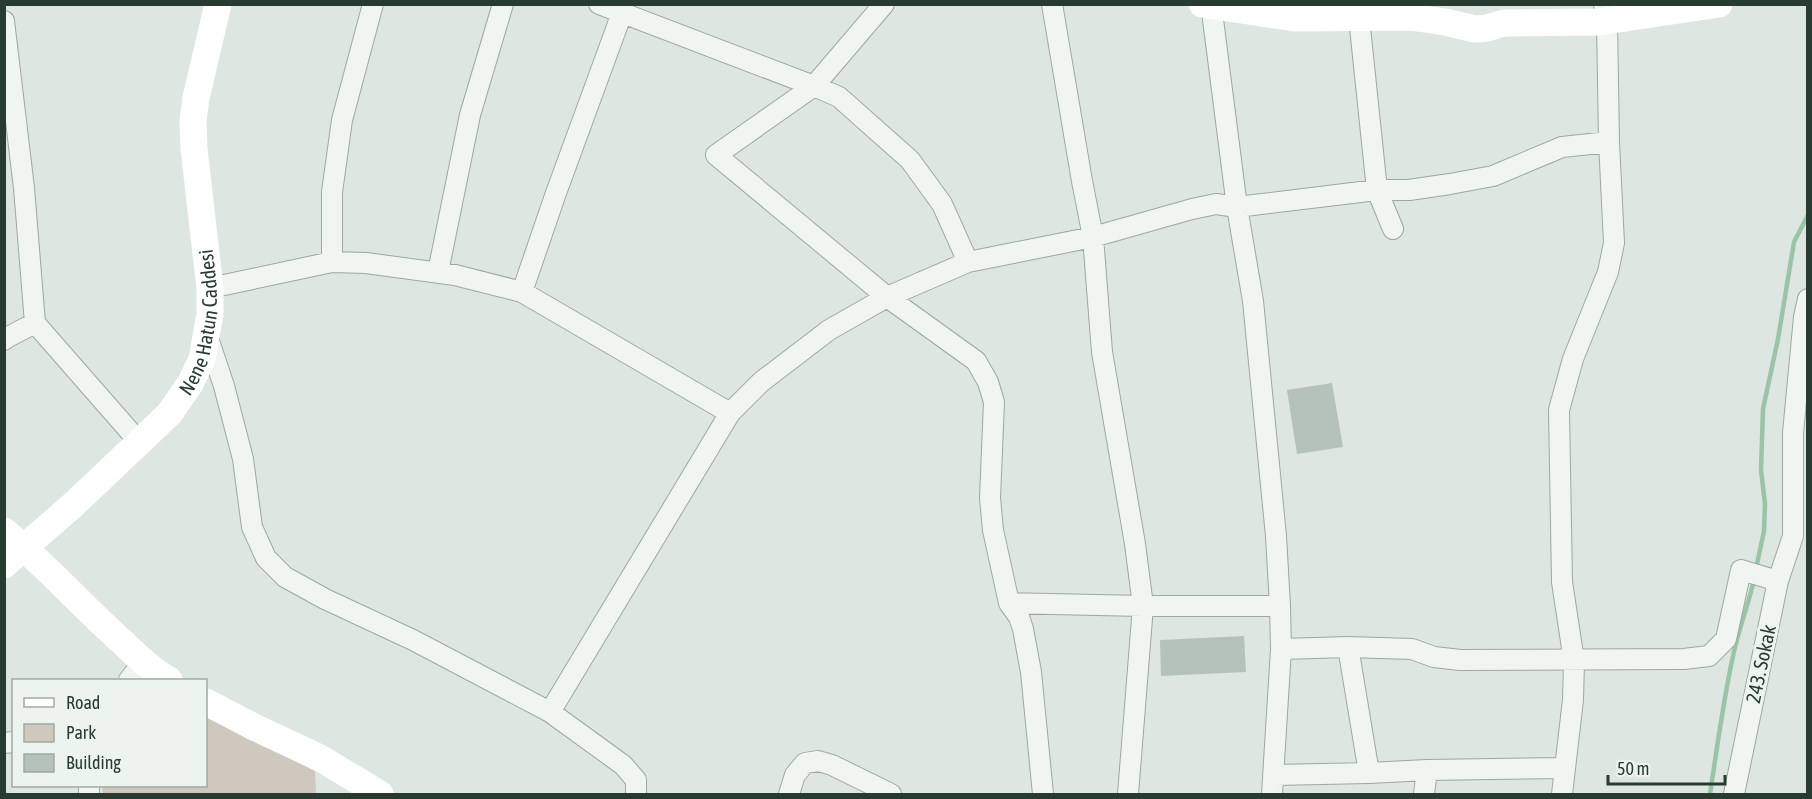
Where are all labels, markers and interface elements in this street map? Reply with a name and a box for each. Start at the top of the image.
street label: Nene Hatun Caddesi [174,248,222,399]
street label: 243. Sokak [1741,623,1780,705]
legend [12,679,207,787]
text: Road [66,692,100,713]
text: Park [66,722,96,743]
scale bar [1608,748,1725,786]
text: Building [66,752,121,773]
text: 50 m [1617,758,1649,779]

